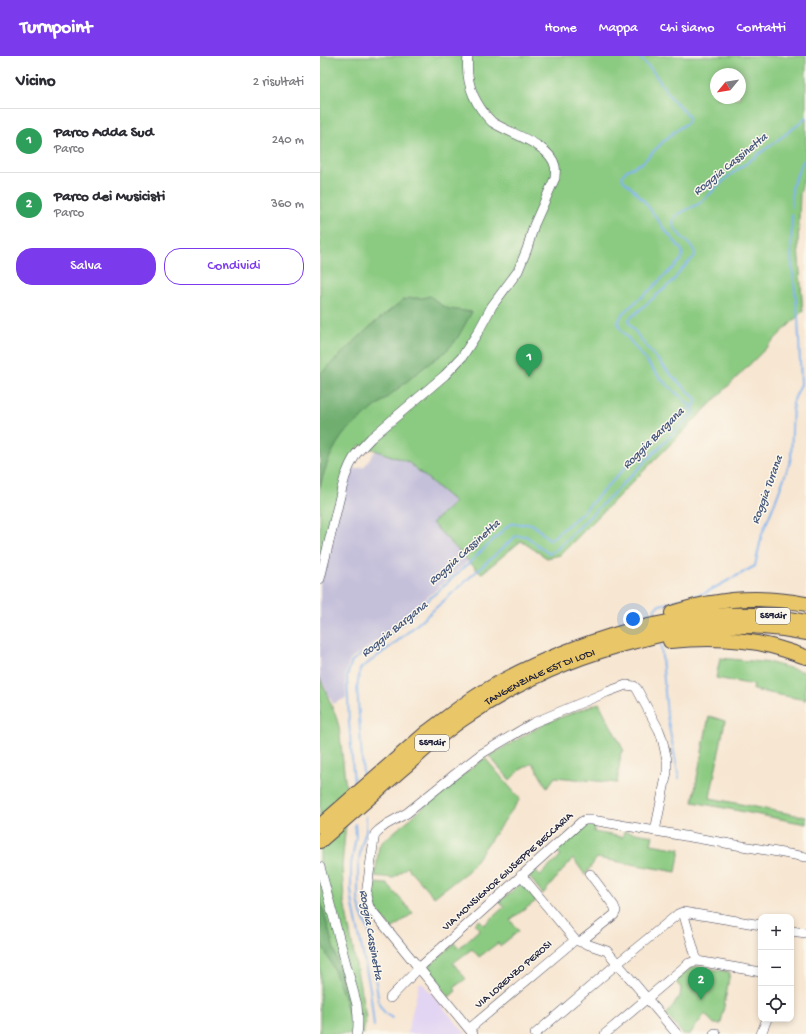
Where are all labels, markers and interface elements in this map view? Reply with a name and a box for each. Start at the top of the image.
text: Turnpoint [20,17,92,40]
text: Home [544,20,577,37]
text: Mappa [599,20,638,37]
text: Chi siamo [660,20,715,37]
text: Contatti [737,20,786,37]
north arrow [710,68,746,104]
text: Vicino [16,72,56,92]
text: 2 risultati [253,75,304,90]
text: Parco Adda Sud [54,124,153,142]
water label: Roggia Cassinetta [691,130,772,199]
text: 1 [26,133,32,148]
text: 240 m [272,133,304,148]
text: Parco [54,142,84,157]
text: Parco dei Musicisti [54,188,165,206]
text: 2 [26,197,32,212]
text: 360 m [271,197,304,212]
text: Parco [54,206,84,221]
button: Salva [16,248,156,285]
button: Condividi [164,248,304,285]
pin: 1 [516,344,542,377]
water label: Roggia Bargana [620,404,689,473]
water label: Roggia Turana [749,453,787,526]
water label: Roggia Cassinetta [426,516,505,589]
water label: Roggia Bargana [359,598,432,661]
road number: SS9dir [756,608,790,624]
your location [623,609,643,629]
street label: TANGENZIALE EST DI LODI [482,647,597,709]
road number: SS9dir [415,735,449,751]
street label: VIA MONSIGNOR GIUSEPPE BECCARIA [440,810,576,934]
water label: Roggia Cassinetta [355,889,385,982]
map controls [758,914,794,1022]
button: + [758,914,794,950]
street label: VIA LORENZO PEROSI [472,938,555,1012]
button: − [758,950,794,986]
pin: 2 [688,967,714,1000]
button: locate [758,986,794,1022]

